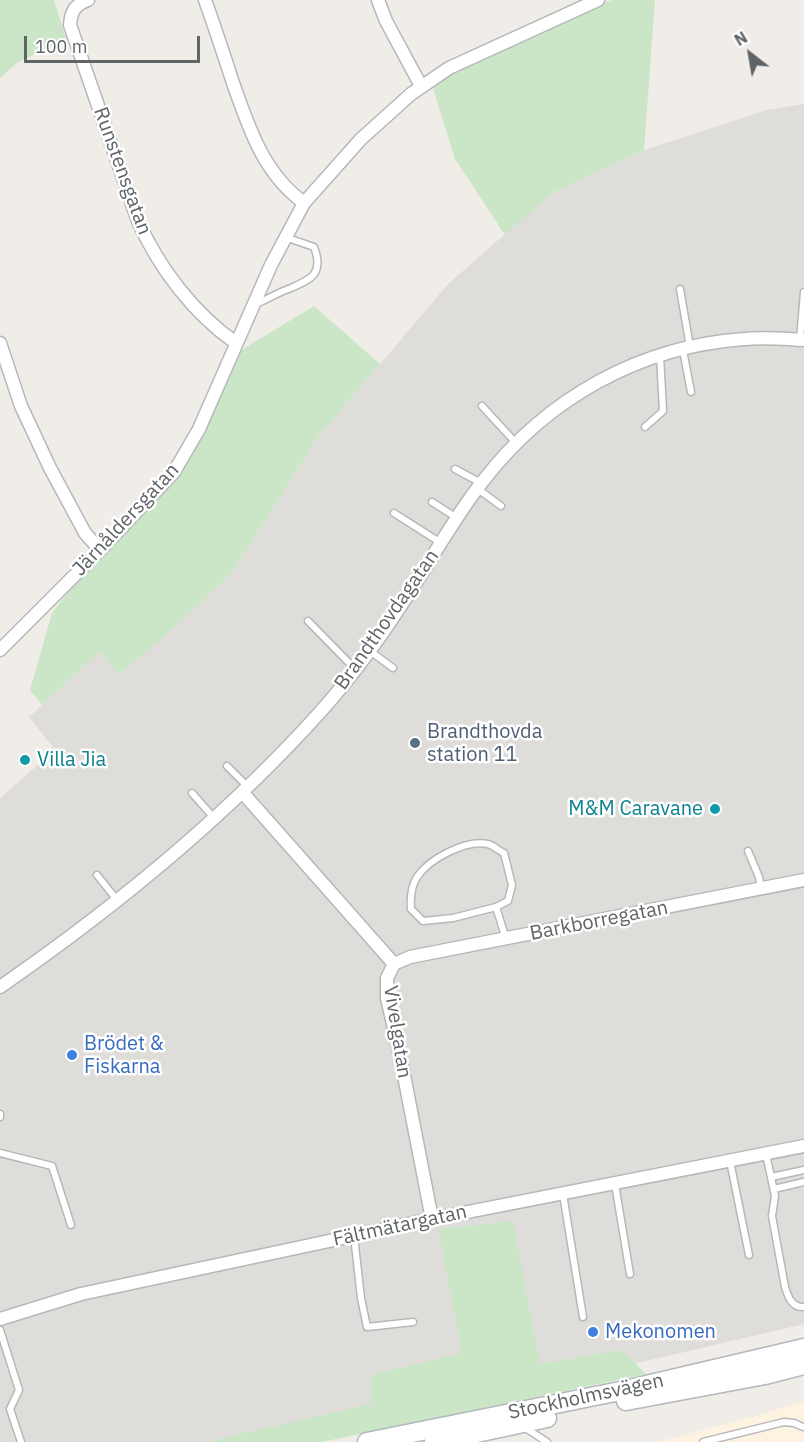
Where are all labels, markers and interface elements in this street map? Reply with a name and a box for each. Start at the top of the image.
scale bar [27,24,202,62]
north arrow [720,24,780,84]
text: N [731,27,751,50]
text: 100 m [35,35,87,58]
street label: Runstensgatan [88,104,156,238]
street label: Järnåldersgatan [68,459,184,581]
street label: Brandthovdagatan [330,545,444,695]
place label: Brandthovda station 11 [427,720,542,767]
marker: Brandthovda station 11 [408,736,422,750]
place label: Villa Jia [37,748,106,772]
marker: Villa Jia [18,753,32,767]
place label: M&M Caravane [568,797,703,821]
marker: M&M Caravane [708,802,722,816]
street label: Barkborregatan [528,896,670,946]
street label: Vivelgatan [378,984,416,1080]
place label: Brödet & Fiskarna [84,1032,164,1079]
marker: Brödet & Fiskarna [65,1048,79,1062]
street label: Fältmätargatan [331,1200,469,1252]
place label: Mekonomen [605,1320,716,1344]
marker: Mekonomen [586,1325,600,1339]
street label: Stockholmsvägen [506,1369,666,1425]

